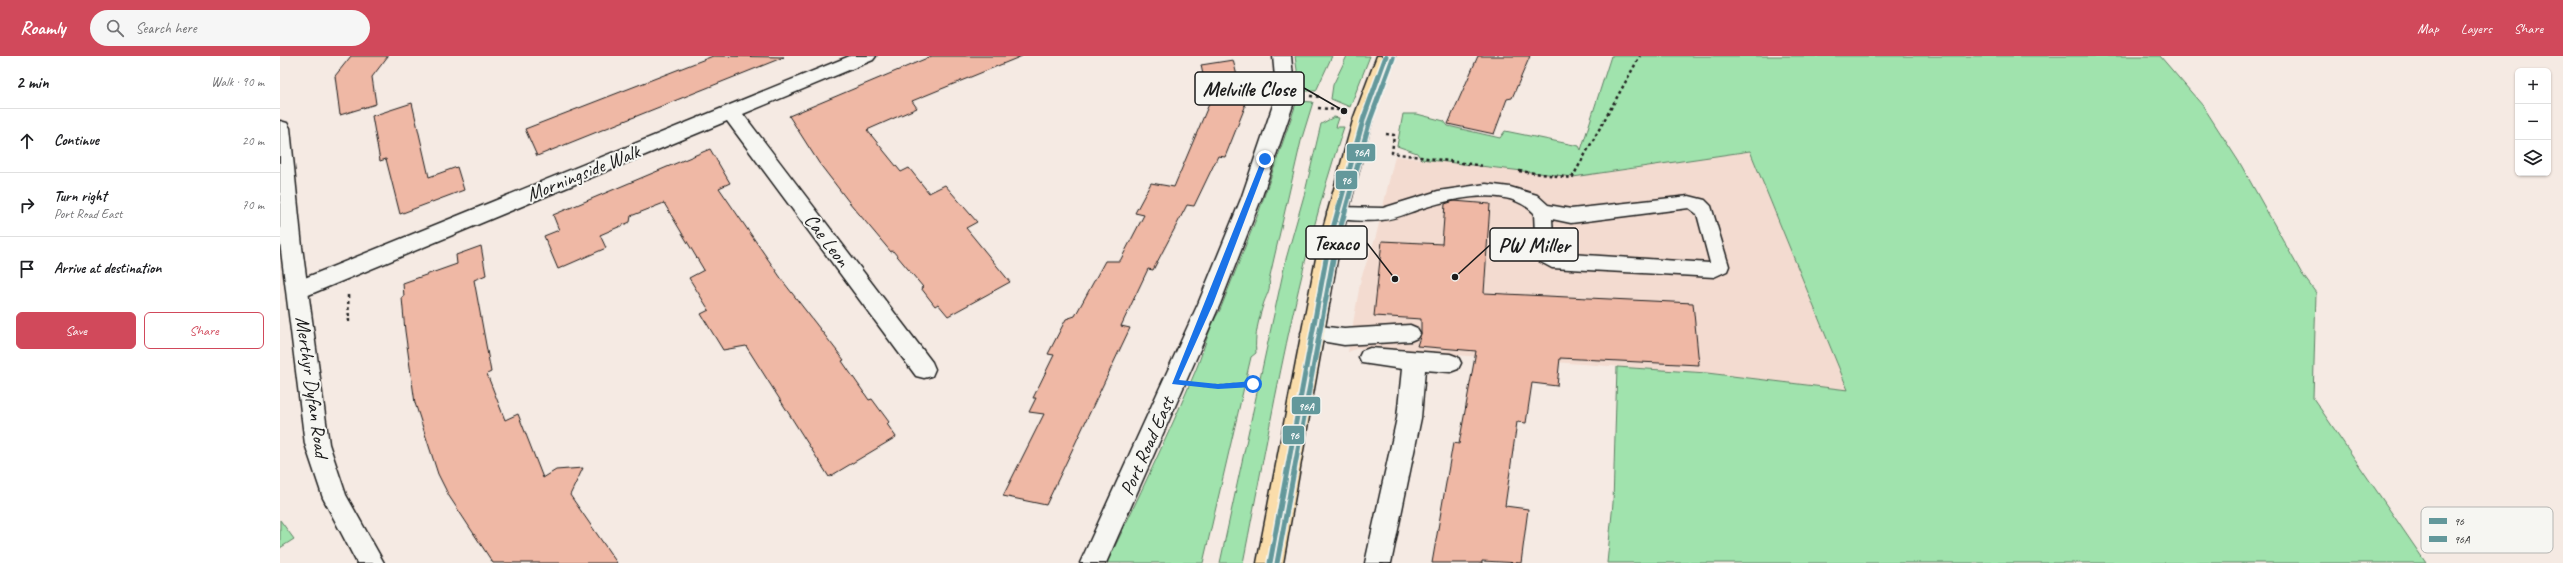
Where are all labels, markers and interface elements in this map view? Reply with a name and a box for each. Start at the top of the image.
search box [90,10,370,46]
text: Roamly [20,16,66,40]
icon: search [104,17,126,39]
text: Search here [136,19,197,38]
text: Map [2417,20,2439,37]
text: Layers [2461,20,2492,37]
text: Share [2514,20,2543,37]
map controls [2515,68,2551,176]
button: + [2515,68,2551,104]
text: 2 min [16,72,49,93]
callout: Melville Close [1195,72,1304,105]
text: Walk · 90 m [211,74,264,90]
text: Melville Close [1203,76,1297,102]
button: − [2515,104,2551,140]
icon: ahead [16,130,38,152]
text: Continue [54,131,99,150]
text: 20 m [242,133,264,149]
street label: Morningside Walk [523,138,645,207]
button: layers [2515,140,2551,176]
line badge: 96A [1346,143,1376,162]
text: 96A [1353,145,1370,159]
route end [1256,150,1274,168]
line badge: 96 [1335,170,1358,190]
text: 96 [1341,173,1352,187]
text: Turn right [54,187,107,206]
icon: right [16,194,38,216]
text: 70 m [242,197,264,213]
text: Port Road East [54,206,122,222]
street label: Cae Leon [799,208,856,273]
callout: Texaco [1306,226,1367,259]
callout: PW Miller [1490,228,1578,261]
text: Texaco [1313,230,1360,256]
text: PW Miller [1498,232,1572,258]
icon: arrive [16,258,38,280]
text: Arrive at destination [54,259,161,278]
button: Save [16,312,136,349]
button: Share [144,312,264,349]
street label: Merthyr Dyfan Road [290,315,335,462]
route start [1244,375,1262,393]
street label: Port Road East [1114,391,1181,499]
line badge: 96A [1291,396,1321,415]
text: 96A [1298,399,1315,413]
line badge: 96 [1282,425,1305,445]
text: 96 [1289,428,1300,442]
legend [2421,507,2553,553]
text: 96 [2454,514,2465,528]
text: 96A [2454,532,2470,546]

